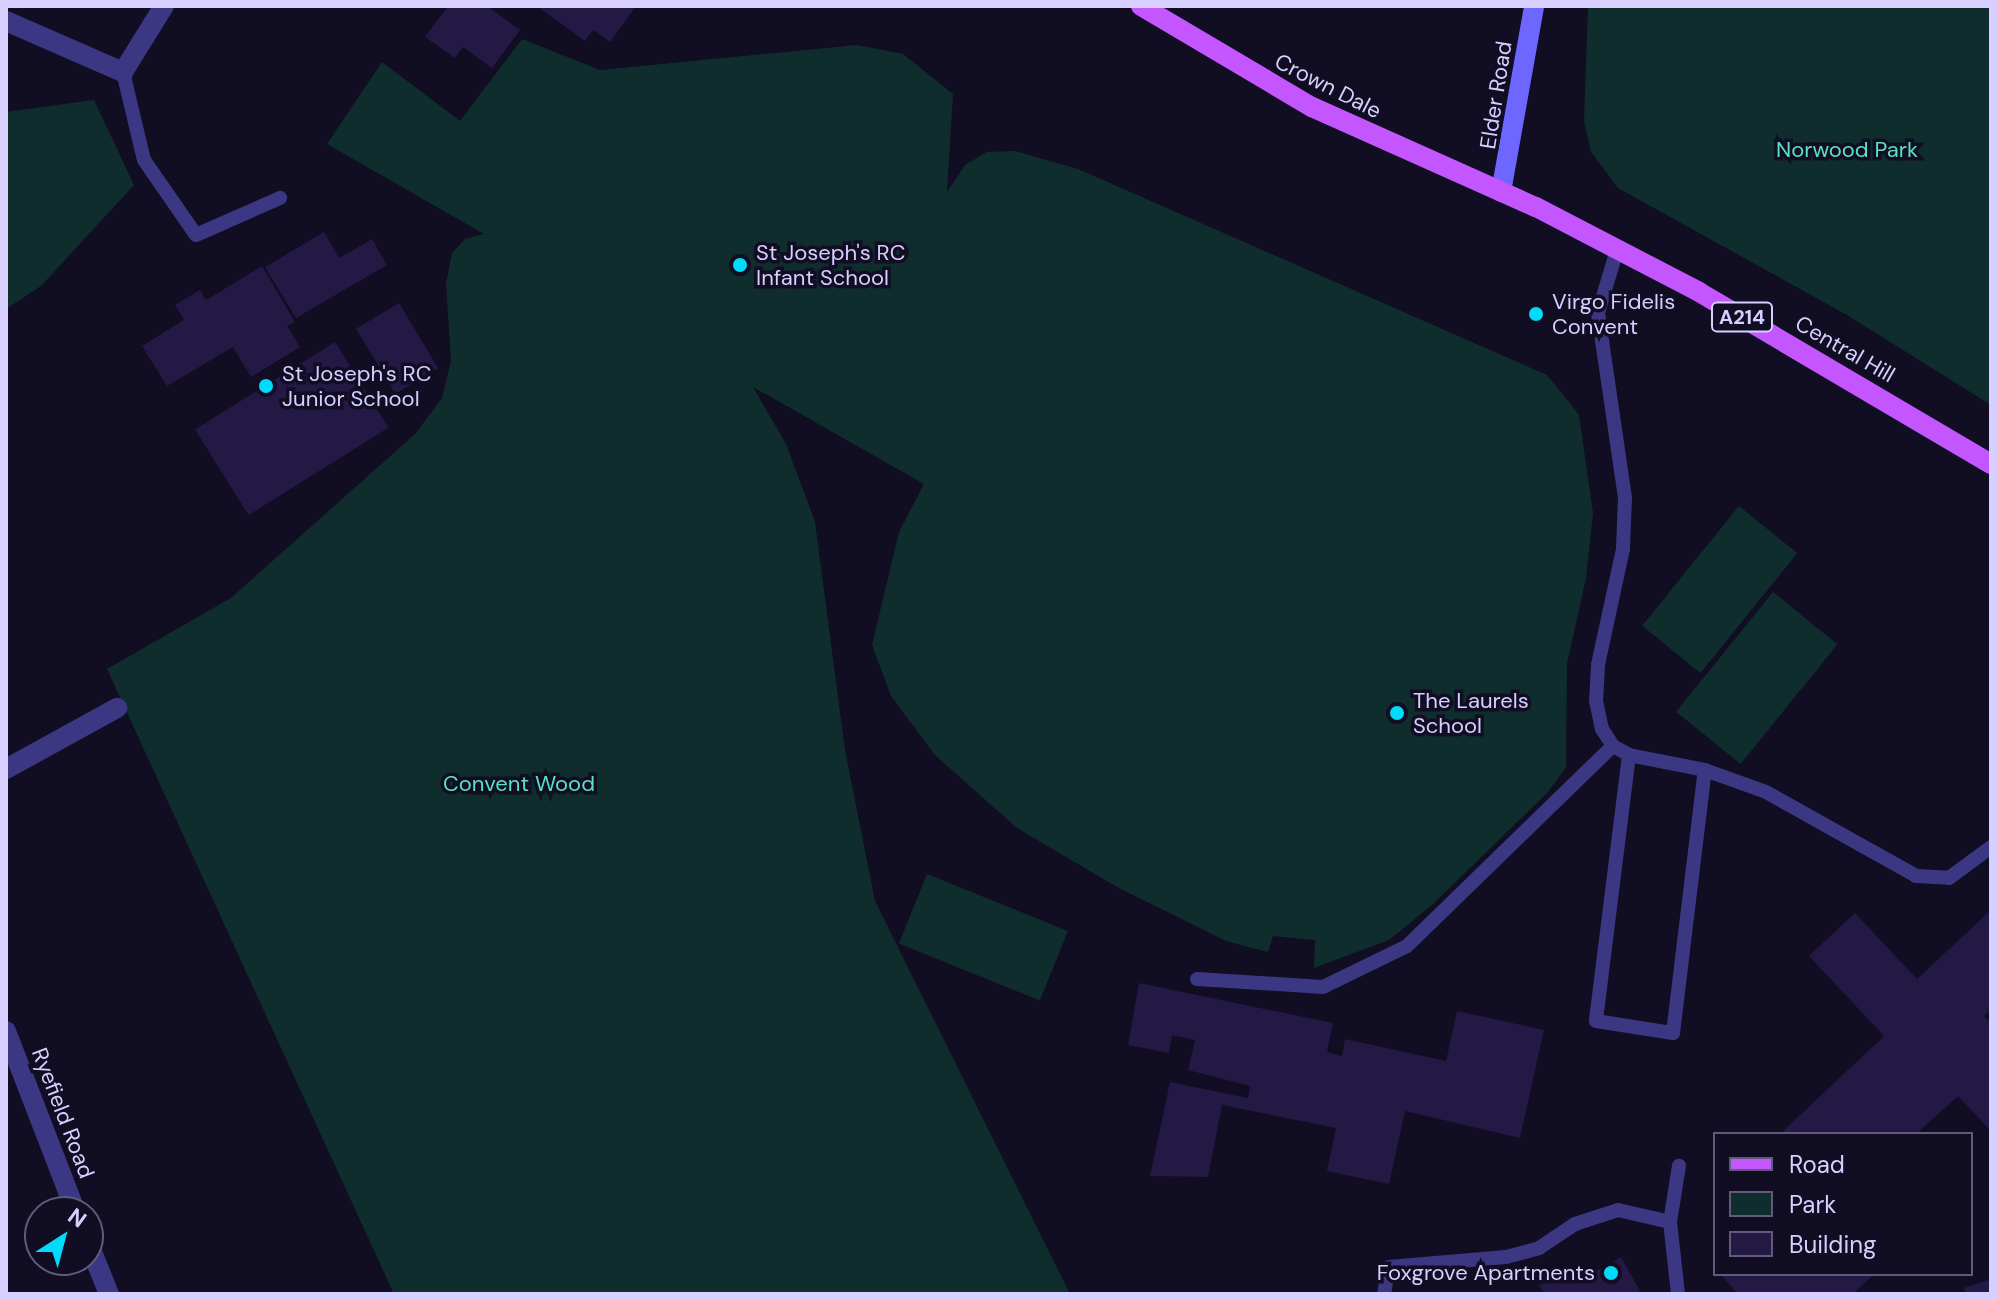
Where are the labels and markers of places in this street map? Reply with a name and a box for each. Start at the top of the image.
place label: St Joseph's RC Infant School [756,239,905,290]
marker: St Joseph's RC Infant School [731,256,749,274]
place label: Virgo Fidelis Convent [1552,288,1675,340]
marker: Virgo Fidelis Convent [1527,305,1545,323]
place label: St Joseph's RC Junior School [282,360,431,412]
marker: St Joseph's RC Junior School [257,377,275,395]
place label: The Laurels School [1413,687,1529,738]
marker: The Laurels School [1388,704,1406,722]
place label: Foxgrove Apartments [1377,1260,1595,1286]
marker: Foxgrove Apartments [1602,1264,1620,1282]

